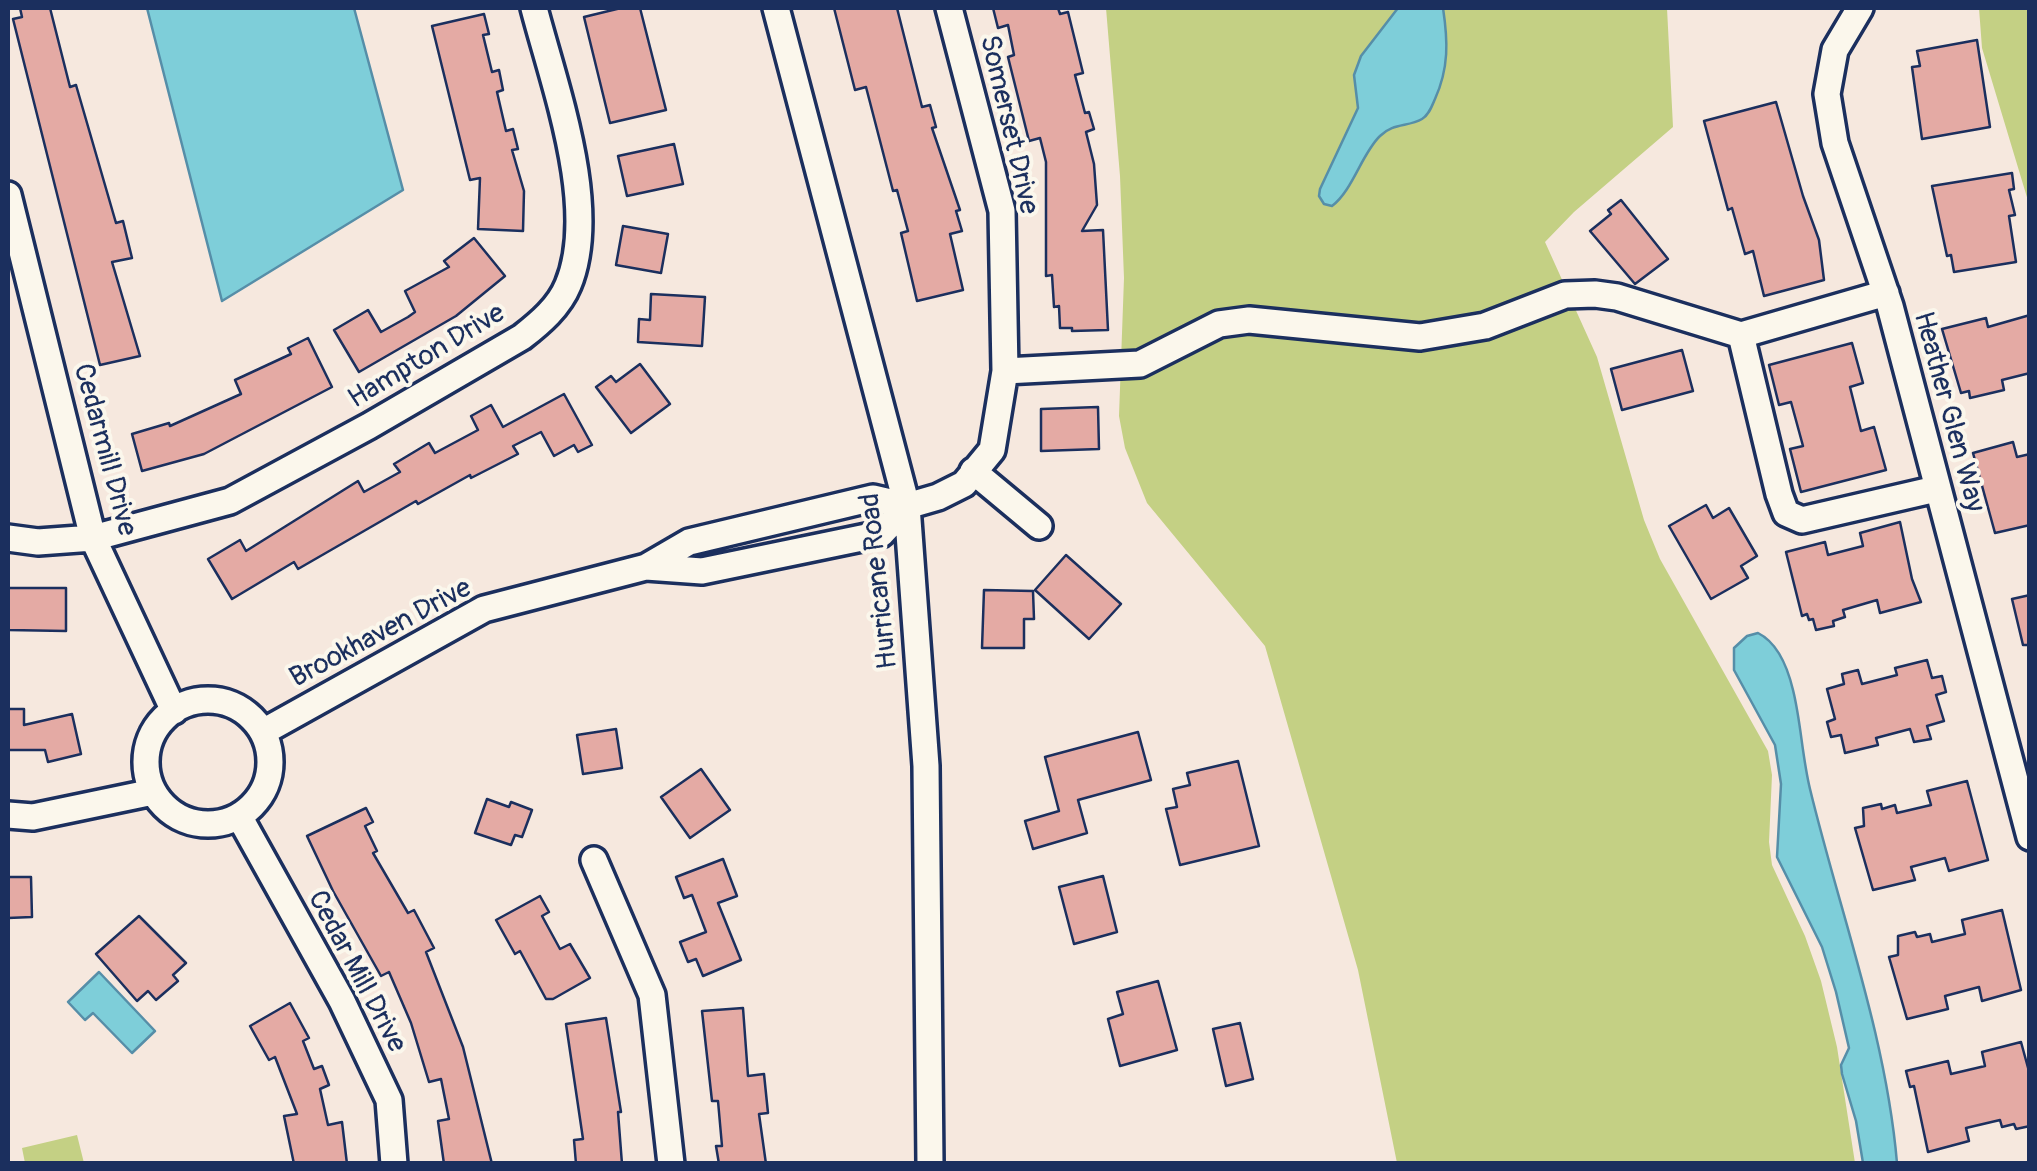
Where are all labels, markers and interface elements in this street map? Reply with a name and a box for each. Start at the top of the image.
street label: Somerset Drive [971,32,1045,218]
street label: Hampton Drive [343,297,511,417]
street label: Heather Glen Way [1905,308,1991,516]
street label: Cedarmill Drive [65,360,143,540]
street label: Hurricane Road [854,491,906,671]
street label: Brookhaven Drive [284,572,478,696]
street label: Cedar Mill Drive [299,885,413,1059]

